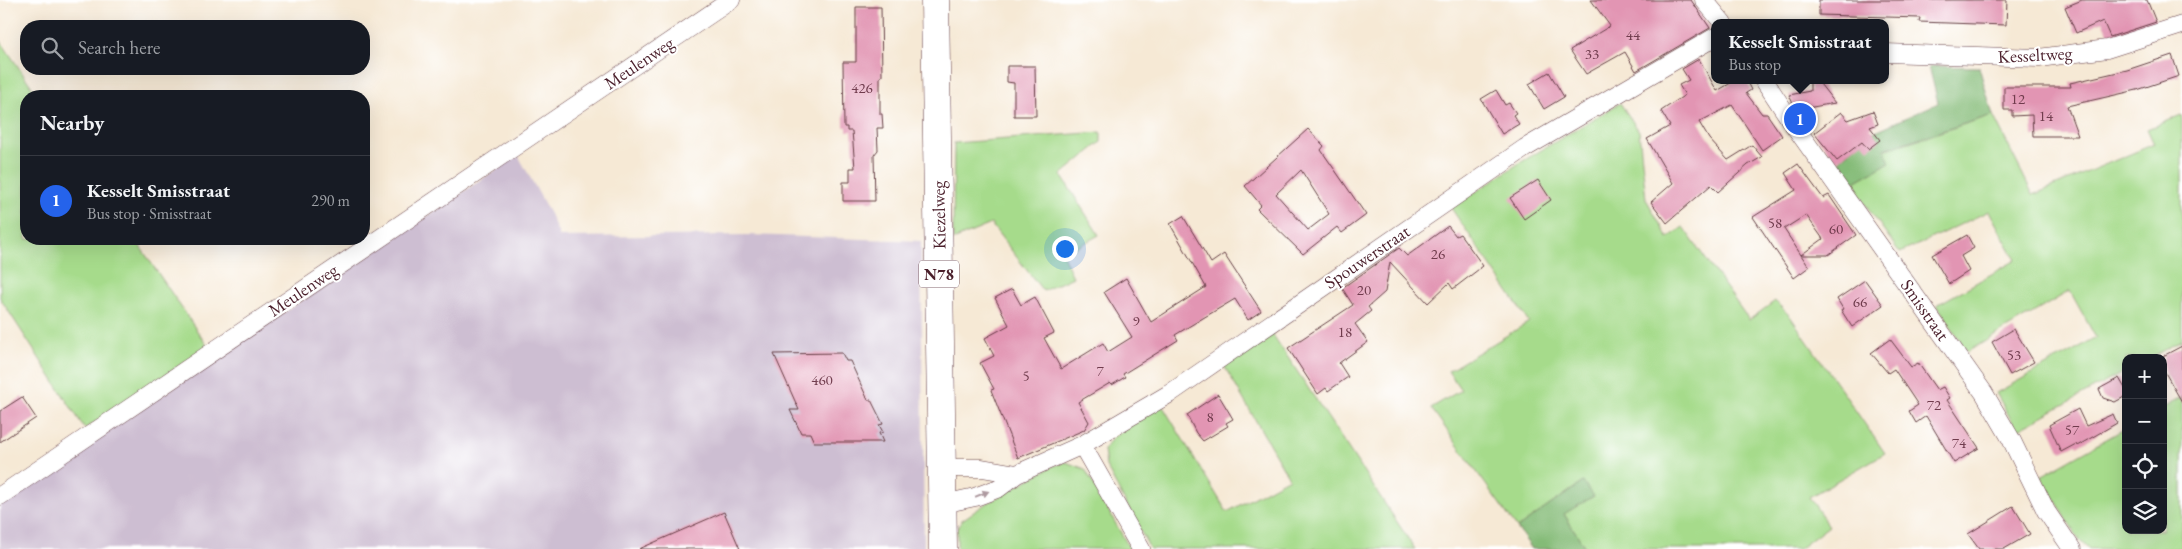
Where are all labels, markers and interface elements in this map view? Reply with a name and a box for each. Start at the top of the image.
popup [1711,19,1889,84]
search box [20,20,370,75]
house number: 44 [1626,25,1641,44]
text: Kesselt Smisstraat [1728,29,1872,54]
street label: Meulenweg [599,31,678,94]
icon: search [38,34,66,62]
text: Search here [78,35,160,60]
street label: Kesseltweg [1997,41,2073,68]
house number: 33 [1585,44,1599,63]
text: Bus stop [1728,54,1781,75]
house number: 426 [851,78,873,97]
house number: 12 [2011,89,2026,108]
pin: 1 [1784,100,1816,138]
house number: 14 [2039,106,2054,125]
text: Nearby [40,109,104,136]
text: Kesselt Smisstraat [87,178,230,203]
street label: Kiezelweg [926,180,951,249]
text: 1 [52,190,60,211]
text: 290 m [311,190,350,211]
text: Bus stop · Smisstraat [87,203,212,224]
house number: 58 [1768,213,1782,232]
street label: Spouwerstraat [1319,219,1414,294]
house number: 60 [1829,219,1843,238]
your location [1052,236,1078,262]
house number: 26 [1431,244,1445,263]
street label: Meulenweg [263,258,342,321]
road number: N78 [919,260,959,288]
street label: Smisstraat [1896,274,1955,345]
house number: 20 [1357,280,1371,299]
house number: 66 [1853,292,1867,311]
house number: 9 [1132,311,1140,330]
house number: 18 [1338,322,1352,341]
house number: 53 [2007,345,2021,364]
map controls [2122,354,2167,534]
button: + [2122,354,2167,399]
house number: 7 [1096,361,1104,380]
house number: 5 [1022,366,1030,385]
house number: 460 [811,370,833,389]
house number: 72 [1927,395,1942,414]
button: − [2122,399,2167,444]
house number: 8 [1206,407,1214,426]
house number: 57 [2065,420,2080,439]
house number: 74 [1952,433,1967,452]
button: locate [2122,444,2167,489]
button: layers [2122,489,2167,534]
one-way arrow [975,490,990,497]

